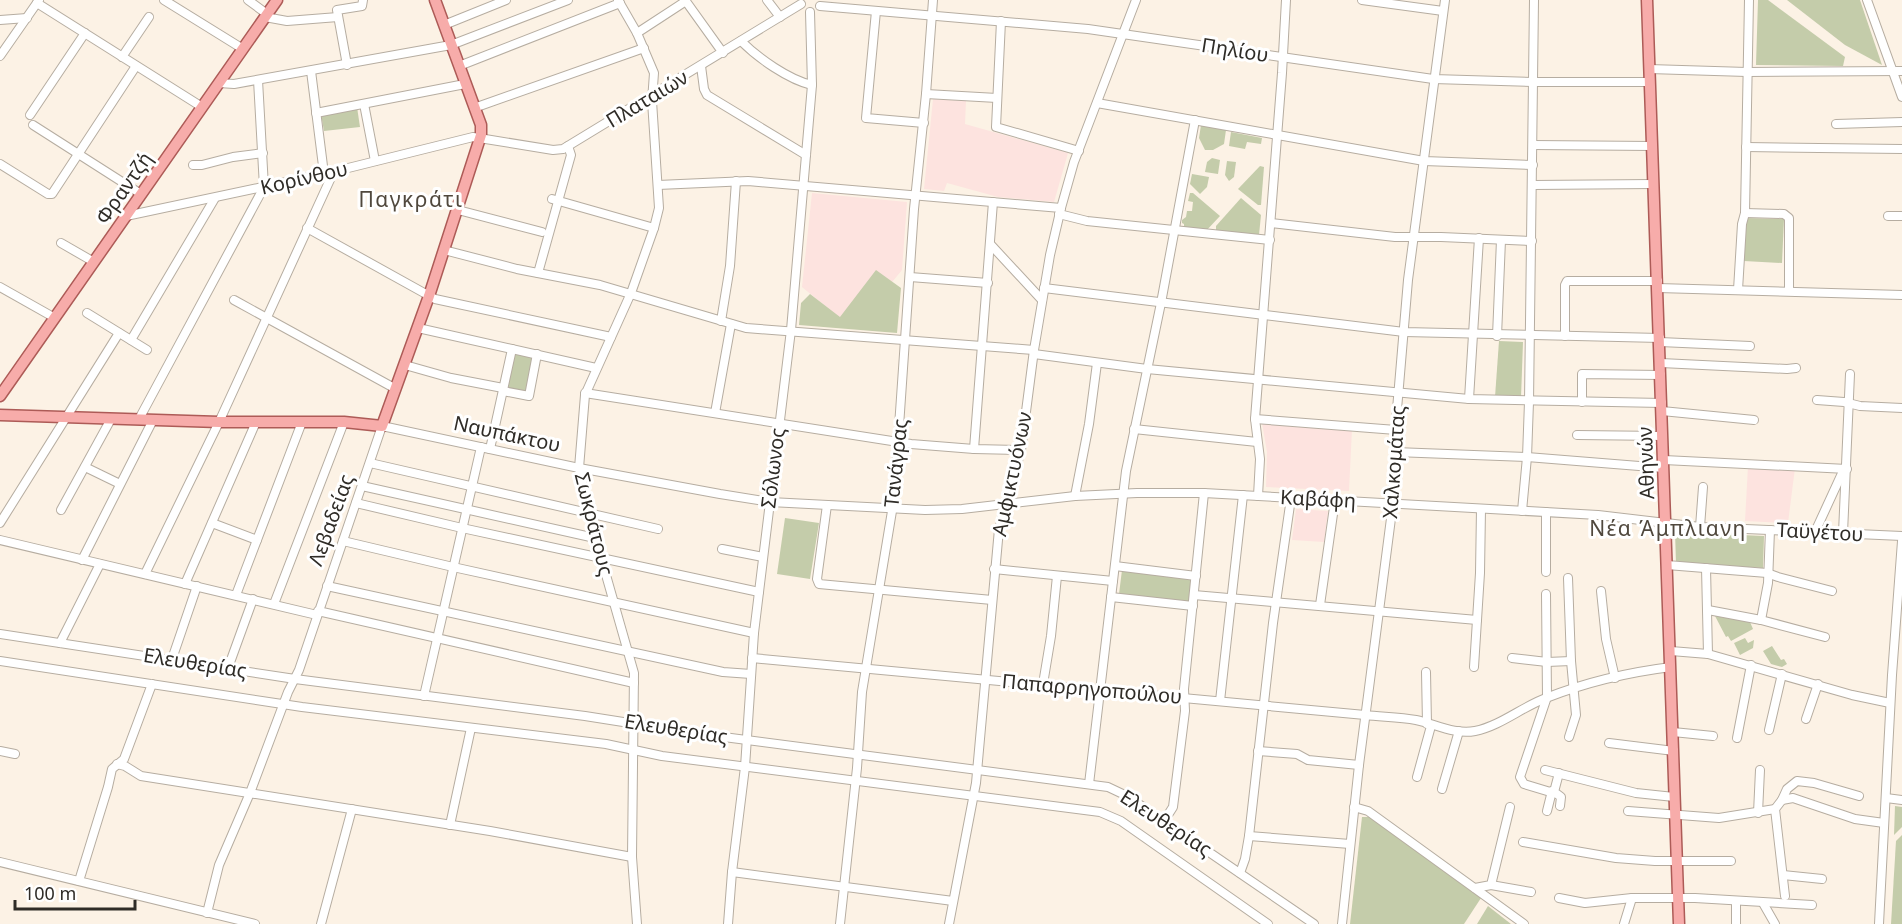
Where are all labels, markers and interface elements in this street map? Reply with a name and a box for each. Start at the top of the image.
street label: Πηλίου [1200,31,1271,68]
street label: Πλαταιών [601,64,693,134]
street label: Φραντζή [89,146,158,229]
street label: Κορίνθου [257,154,350,201]
district label: Παγκράτι [358,185,464,213]
street label: Χαλκομάτας [1376,404,1411,519]
street label: Ναυπάκτου [451,409,563,458]
street label: Αμφικτυόνων [985,409,1038,539]
street label: Τανάγρας [877,417,914,509]
street label: Σόλωνος [754,426,791,510]
street label: Αθηνών [1631,426,1660,500]
street label: Σωκράτους [569,469,620,579]
street label: Λεβαδείας [302,470,360,569]
street label: Καβάφη [1279,483,1357,514]
district label: Νέα Άμπλιανη [1589,514,1747,542]
street label: Ταϋγέτου [1776,516,1864,547]
street label: Ελευθερίας [142,641,249,684]
street label: Παπαρρηγοπούλου [1001,667,1183,710]
street label: Ελευθερίας [623,707,730,750]
street label: Ελευθερίας [1115,783,1218,862]
scale bar [15,873,135,911]
text: 100 m [24,881,76,905]

